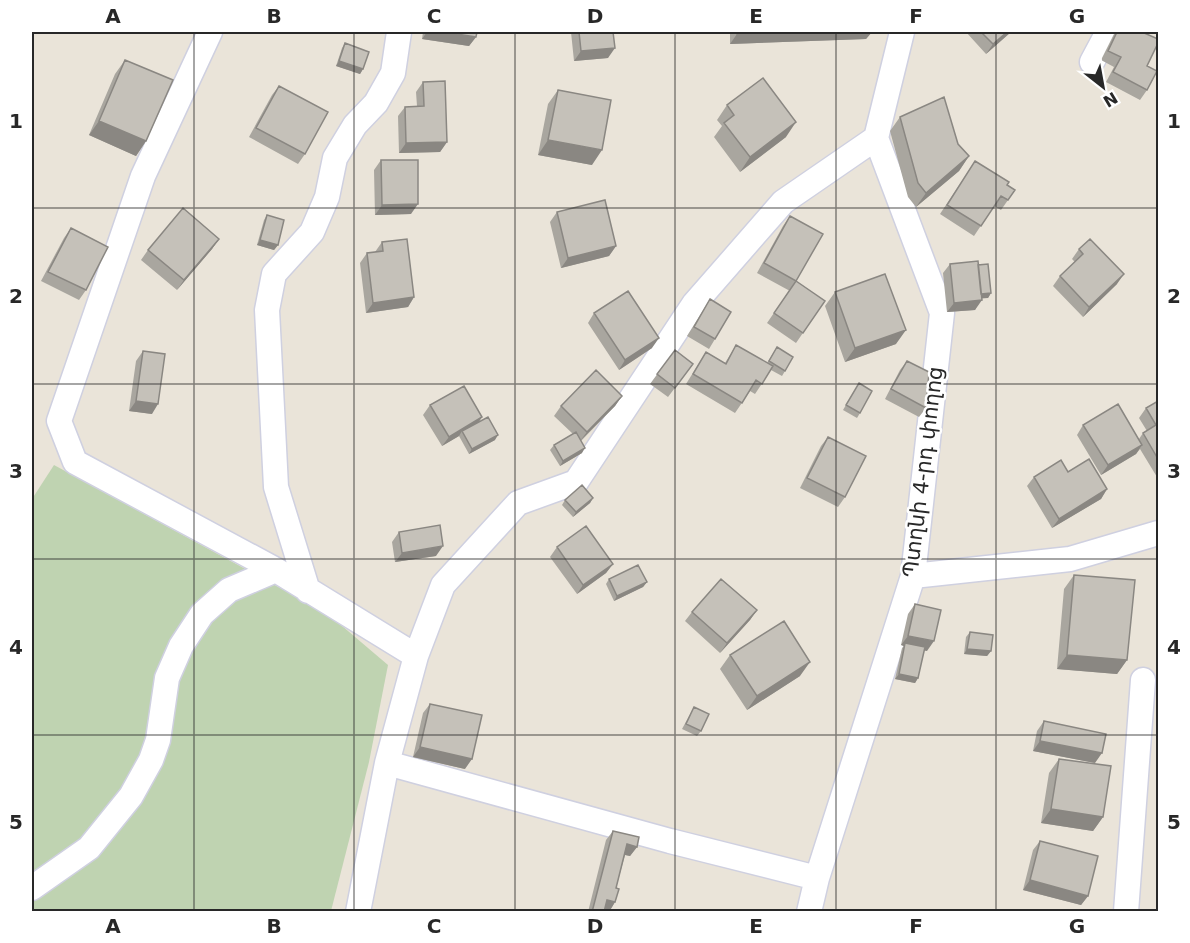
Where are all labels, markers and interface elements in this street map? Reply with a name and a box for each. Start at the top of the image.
text: A [105,4,121,28]
text: B [266,4,282,28]
text: C [427,4,441,28]
text: D [587,4,603,28]
text: E [749,4,763,28]
text: F [909,4,923,28]
text: G [1069,4,1085,28]
north arrow [1073,57,1133,117]
text: N [1100,88,1121,111]
text: 1 [9,109,23,133]
text: 1 [1167,109,1181,133]
text: 2 [9,284,23,308]
text: 2 [1167,284,1181,308]
street label: Պտղնի 4-րդ փողոց [898,365,948,579]
text: 3 [9,459,23,483]
text: 3 [1167,459,1181,483]
text: 4 [9,635,23,659]
text: 4 [1167,635,1181,659]
text: 5 [9,810,23,834]
text: 5 [1167,810,1181,834]
text: A [105,914,121,938]
text: B [266,914,282,938]
text: C [427,914,441,938]
text: D [587,914,603,938]
text: E [749,914,763,938]
text: F [909,914,923,938]
text: G [1069,914,1085,938]

